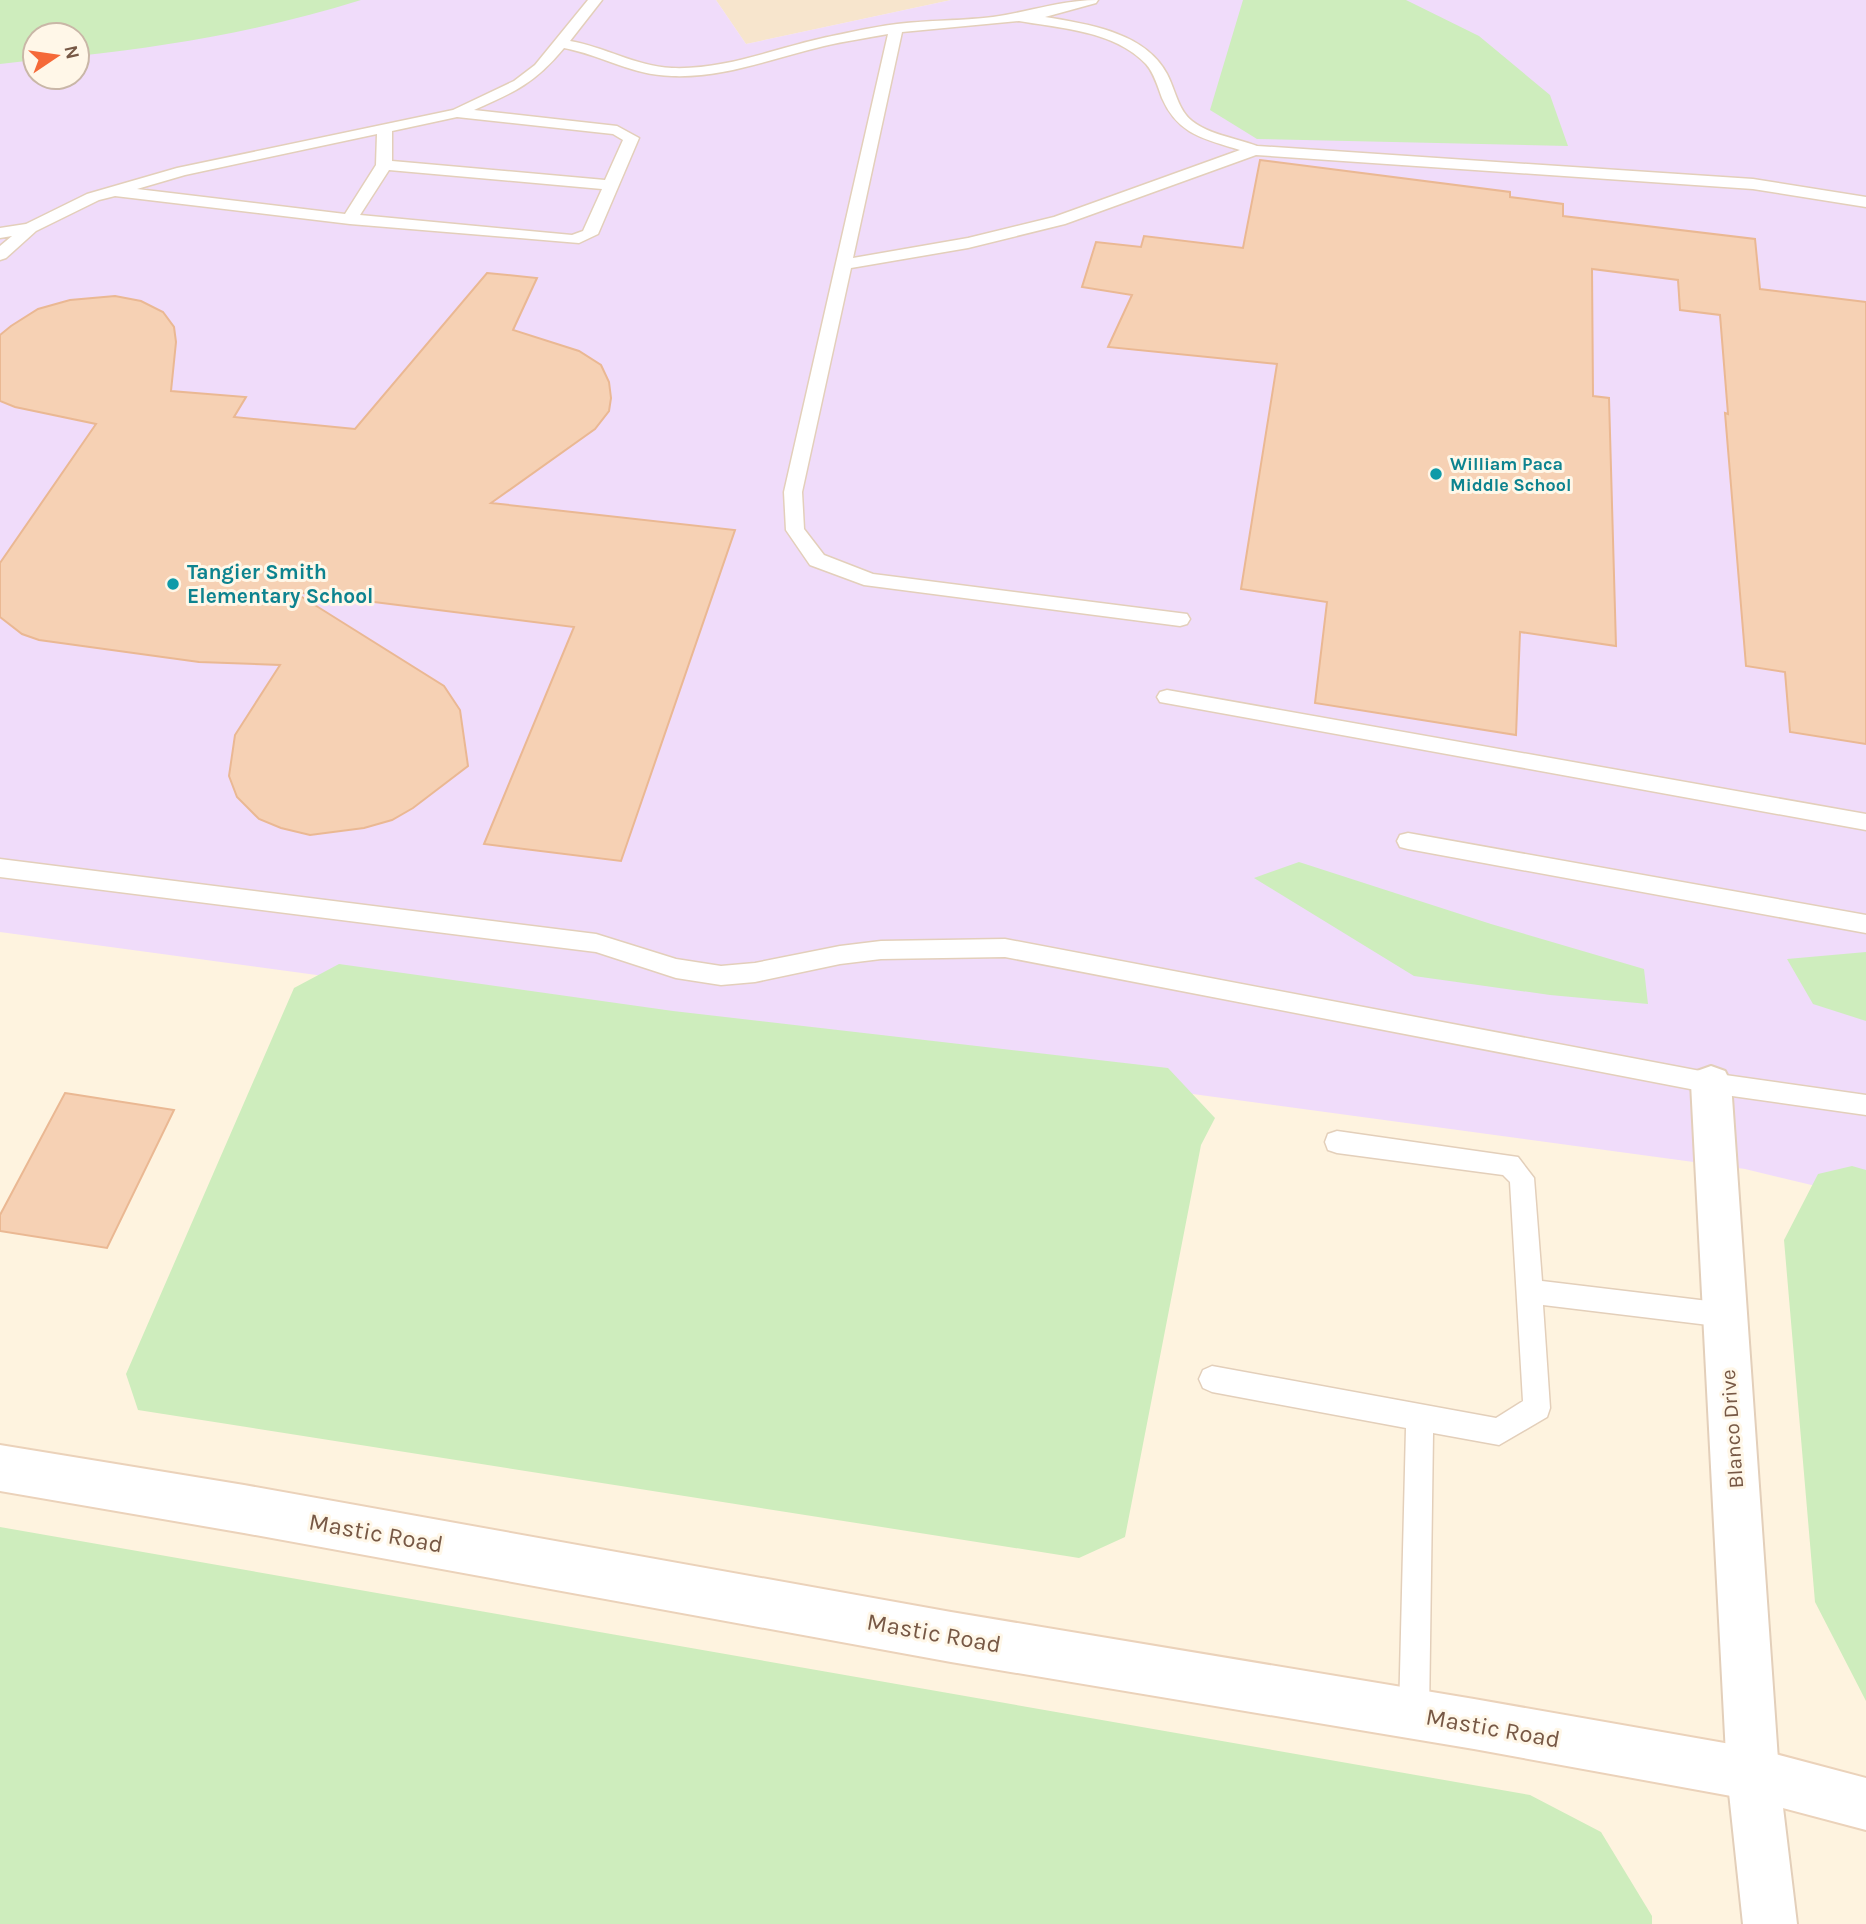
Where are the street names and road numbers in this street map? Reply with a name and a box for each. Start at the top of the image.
street label: Blanco Drive [1716,1369,1748,1489]
street label: Mastic Road [307,1507,445,1559]
street label: Mastic Road [865,1607,1003,1659]
street label: Mastic Road [1424,1702,1562,1754]

